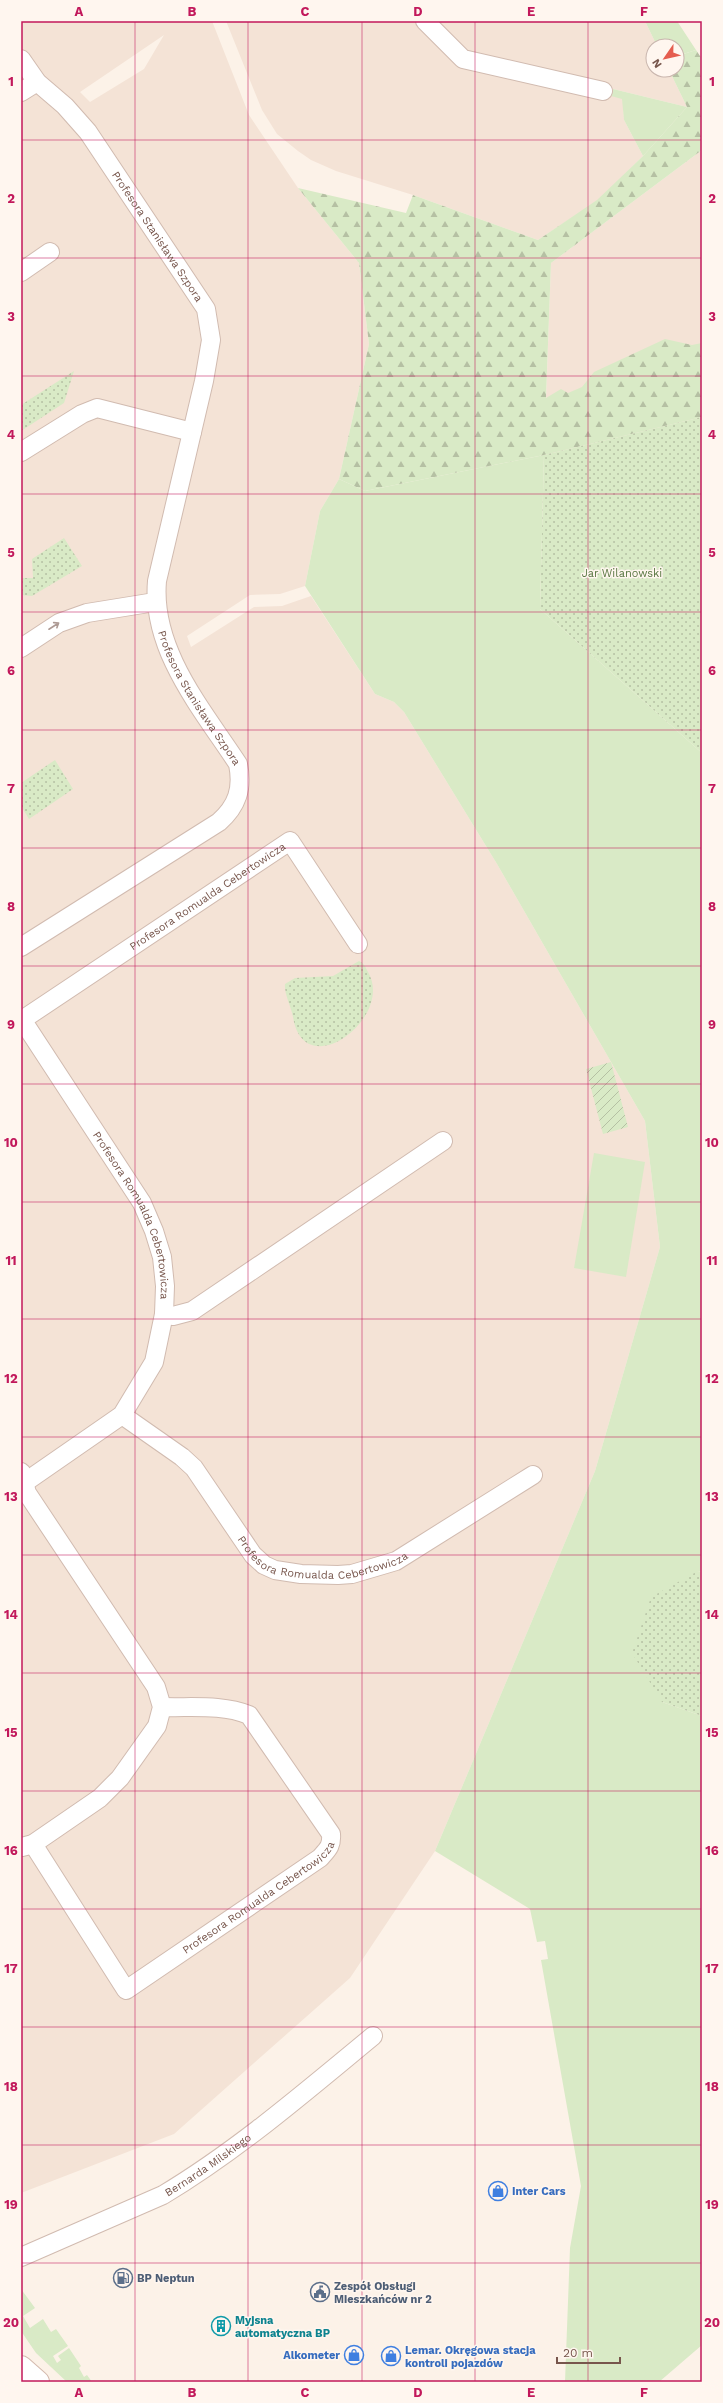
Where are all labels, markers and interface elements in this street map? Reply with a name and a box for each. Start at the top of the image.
text: A [75,4,84,19]
text: B [188,4,197,19]
text: C [301,4,310,19]
text: D [413,4,423,19]
text: E [527,4,535,19]
text: F [640,4,648,19]
north arrow [645,38,685,78]
text: N [649,56,665,70]
text: 1 [8,74,14,89]
text: 1 [709,74,715,89]
street label: Profesora Stanisława Szpora [109,169,206,304]
text: 2 [7,191,15,206]
text: 2 [708,191,716,206]
text: 3 [7,309,15,324]
text: 3 [708,309,716,324]
text: 4 [7,427,16,442]
text: 4 [708,427,717,442]
text: 5 [7,545,15,560]
text: 5 [708,545,716,560]
park label: Jar Wilanowski [582,567,662,580]
one-way arrow [48,622,59,631]
street label: Profesora Stanisława Szpora [156,629,243,768]
text: 6 [7,663,15,678]
text: 6 [708,663,716,678]
text: 7 [7,781,15,796]
text: 7 [708,781,716,796]
street label: Profesora Romualda Cebertowicza [127,839,288,953]
text: 8 [7,899,15,914]
text: 8 [708,899,716,914]
text: 9 [7,1017,15,1032]
text: 9 [708,1017,716,1032]
street label: Profesora Romualda Cebertowicza [90,1129,172,1300]
text: 10 [4,1135,18,1150]
text: 10 [705,1135,719,1150]
text: 11 [5,1253,17,1268]
text: 11 [706,1253,718,1268]
text: 12 [4,1371,18,1386]
text: 12 [705,1371,719,1386]
text: 13 [4,1489,18,1504]
text: 13 [705,1489,719,1504]
street label: Profesora Romualda Cebertowicza [235,1533,410,1582]
text: 14 [4,1607,19,1622]
text: 14 [705,1607,720,1622]
text: 15 [4,1725,18,1740]
text: 15 [705,1725,719,1740]
street label: Profesora Romualda Cebertowicza [180,1840,337,1956]
text: 16 [4,1843,18,1858]
text: 16 [705,1843,719,1858]
text: 17 [4,1961,18,1976]
text: 17 [705,1961,719,1976]
text: 18 [4,2079,18,2094]
text: 18 [705,2079,719,2094]
street label: Bernarda Milskiego [162,2131,253,2199]
shop icon: Inter Cars [487,2180,509,2202]
place label: Inter Cars [512,2185,566,2198]
text: 19 [4,2197,18,2212]
text: 19 [705,2197,719,2212]
fuel station icon: BP Neptun [112,2267,134,2289]
place label: BP Neptun [137,2272,195,2285]
place label: Zespół Obsługi Mieszkańców nr 2 [334,2280,432,2306]
public building icon: Zespół Obsługi Mieszkańców nr 2 [309,2281,331,2303]
place label: Myjsna automatyczna BP [235,2314,330,2340]
text: 20 [3,2315,19,2330]
building icon: Myjsna automatyczna BP [210,2315,232,2337]
text: 20 [704,2315,720,2330]
scale bar [557,2339,620,2365]
shop icon: Alkometer [343,2344,365,2366]
place label: Lemar. Okręgowa stacja kontroli pojazdów [405,2344,536,2370]
shop icon: Lemar. Okręgowa stacja kontroli pojazdów [380,2345,402,2367]
text: 20 m [563,2346,593,2360]
place label: Alkometer [283,2349,340,2362]
text: A [75,2385,84,2400]
text: B [188,2385,197,2400]
text: C [301,2385,310,2400]
text: D [413,2385,423,2400]
text: E [527,2385,535,2400]
text: F [640,2385,648,2400]

